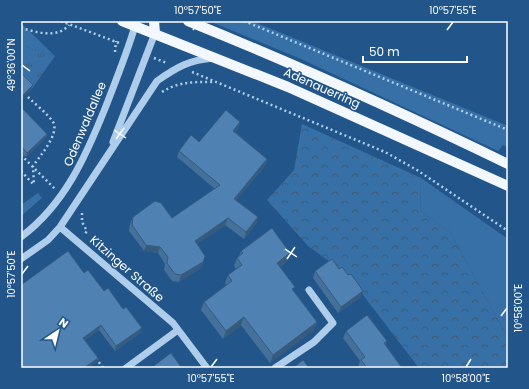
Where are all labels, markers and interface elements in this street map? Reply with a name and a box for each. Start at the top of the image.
text: 10°57'50"E [174,3,222,18]
text: 10°57'55"E [429,3,477,18]
text: 49°36'00"N [4,38,19,92]
scale bar [363,38,467,64]
text: 50 m [369,43,400,60]
street label: Adenauerring [281,63,363,112]
street label: Odenwaldallee [59,79,110,169]
street label: Kitzinger Straße [86,232,168,306]
text: 10°57'50"E [4,250,19,298]
text: 10°58'00"E [511,284,526,332]
north arrow [38,311,78,351]
text: N [56,314,72,332]
text: 10°57'55"E [187,371,235,386]
text: 10°58'00"E [442,371,490,386]

